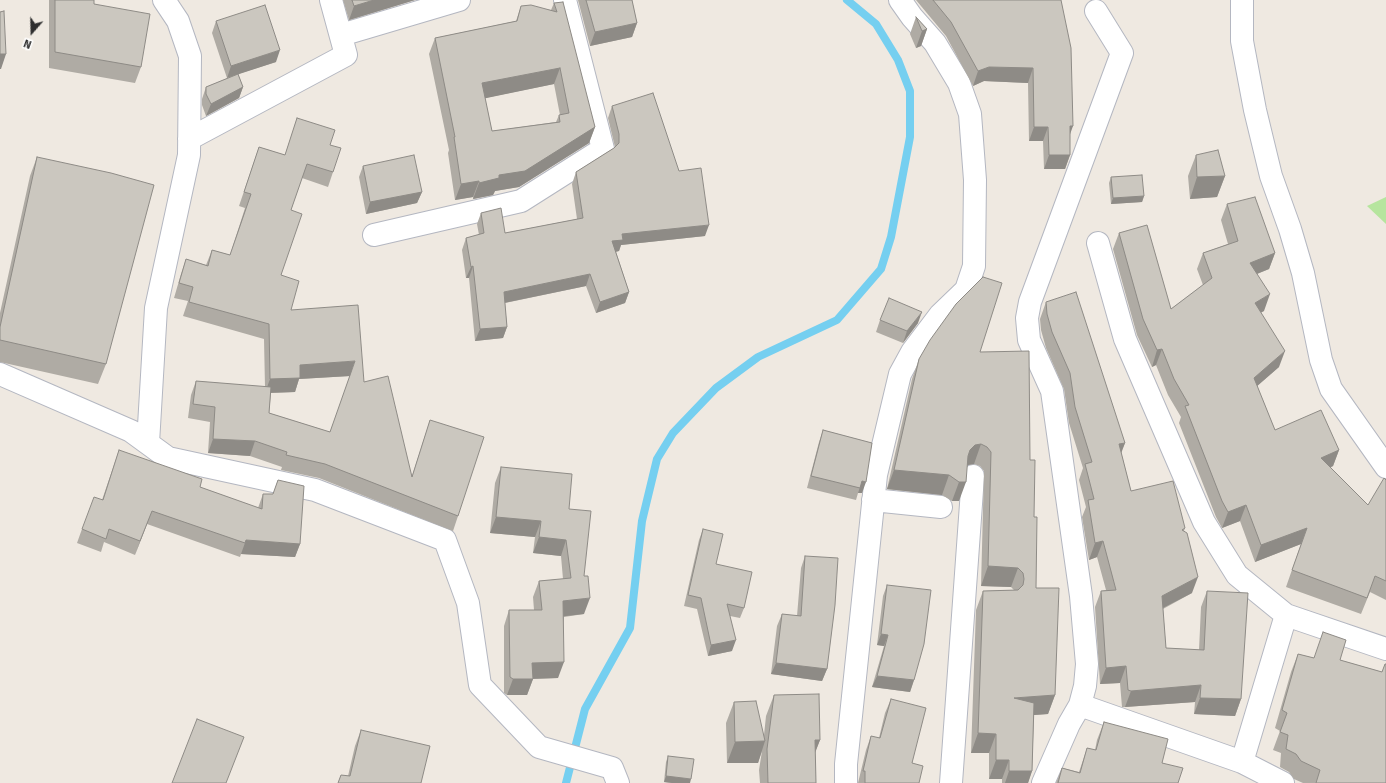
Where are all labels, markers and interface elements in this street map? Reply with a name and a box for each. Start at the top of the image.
north arrow [12,12,52,52]
text: N [22,36,34,51]

